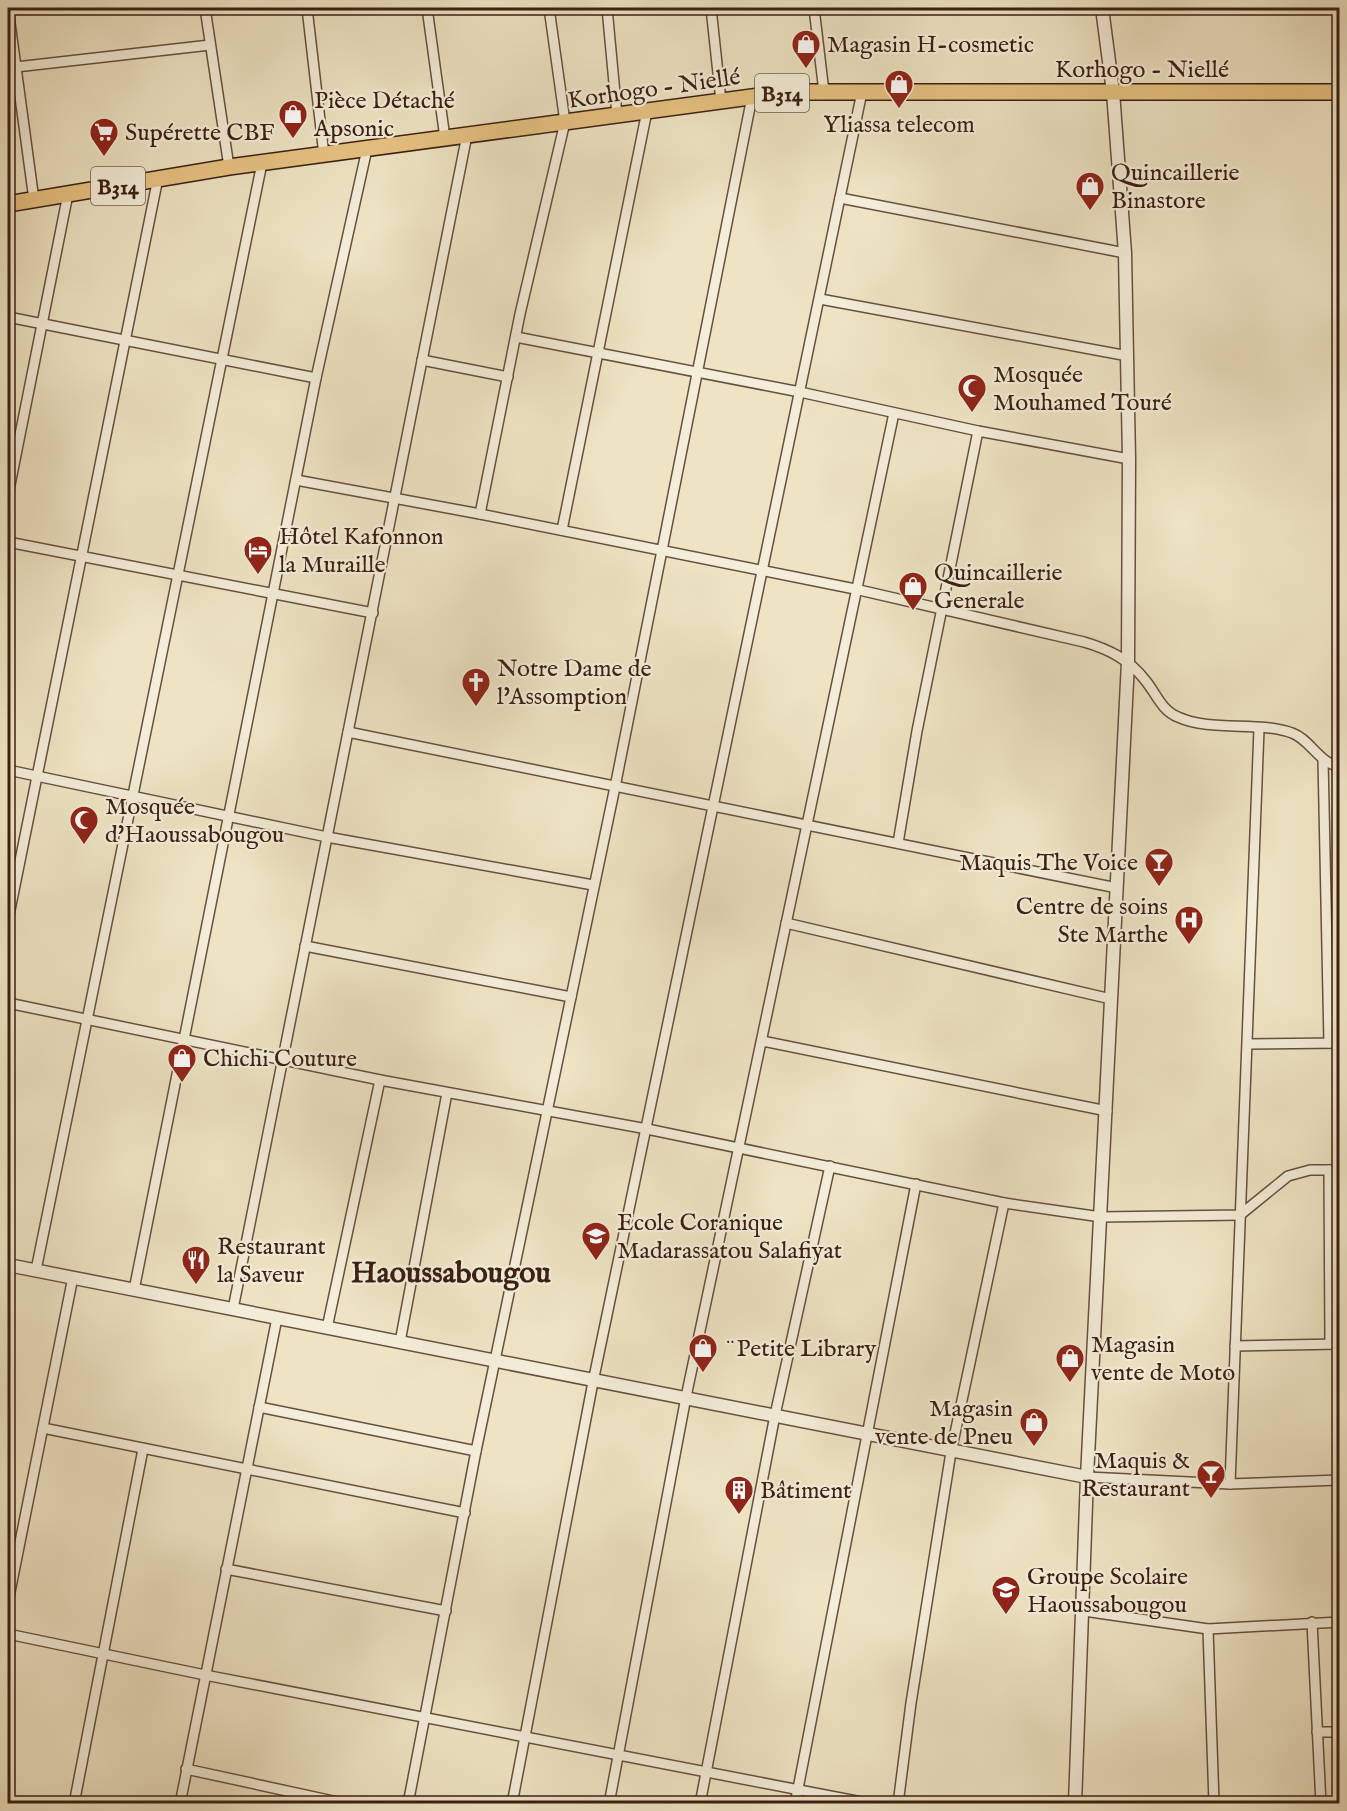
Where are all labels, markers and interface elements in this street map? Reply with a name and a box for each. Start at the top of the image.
shop icon: Magasin H-cosmetic [790,28,822,70]
place label: Magasin H-cosmetic [827,30,1034,61]
street label: Korhogo - Niellé [1055,55,1229,86]
street label: Korhogo - Niellé [566,62,742,117]
shop icon: Yliassa telecom [883,68,915,110]
road number: B314 [755,74,809,112]
place label: Pièce Détaché Apsonic [313,86,455,145]
shop icon: Pièce Détaché Apsonic [277,98,309,140]
place label: Yliassa telecom [823,110,975,141]
supermarket icon: Supérette CBF [88,116,120,158]
place label: Supérette CBF [125,118,274,149]
place label: Quincaillerie Binastore [1111,158,1240,217]
road number: B314 [91,167,145,205]
shop icon: Quincaillerie Binastore [1074,170,1106,212]
place label: Mosquée Mouhamed Touré [993,360,1172,419]
mosque icon: Mosquée Mouhamed Touré [956,372,988,414]
place label: Hôtel Kafonnon la Muraille [279,522,444,581]
hotel icon: Hôtel Kafonnon la Muraille [242,534,274,576]
place label: Quincaillerie Generale [934,558,1063,617]
shop icon: Quincaillerie Generale [897,570,929,612]
place label: Notre Dame de l'Assomption [497,654,652,713]
church icon: Notre Dame de l'Assomption [460,666,492,708]
place label: Mosquée d'Haoussabougou [105,792,284,851]
mosque icon: Mosquée d'Haoussabougou [68,804,100,846]
bar icon: Maquis The Voice [1143,846,1175,888]
place label: Maquis The Voice [959,848,1138,879]
place label: Centre de soins Ste Marthe [1016,892,1168,951]
hospital icon: Centre de soins Ste Marthe [1173,904,1205,946]
shop icon: Chichi Couture [166,1042,198,1084]
place label: Chichi Couture [203,1044,357,1075]
place label: Ecole Coranique Madarassatou Salafiyat [617,1208,842,1267]
school or university icon: Ecole Coranique Madarassatou Salafiyat [580,1220,612,1262]
place label: Restaurant la Saveur [217,1232,326,1291]
restaurant icon: Restaurant la Saveur [180,1244,212,1286]
district label: Haoussabougou [351,1255,551,1293]
place label: Magasin vente de Moto [1091,1330,1235,1389]
shop icon: ¨Petite Library [687,1332,719,1374]
place label: ¨Petite Library [724,1334,876,1365]
shop icon: Magasin vente de Moto [1054,1342,1086,1384]
place label: Magasin vente de Pneu [875,1394,1013,1453]
shop icon: Magasin vente de Pneu [1018,1406,1050,1448]
place label: Maquis & Restaurant [1081,1446,1190,1505]
bar icon: Maquis & Restaurant [1195,1458,1227,1500]
building icon: Bâtiment [723,1474,755,1516]
place label: Bâtiment [760,1476,851,1507]
place label: Groupe Scolaire Haoussabougou [1027,1562,1188,1621]
school or university icon: Groupe Scolaire Haoussabougou [990,1574,1022,1616]

